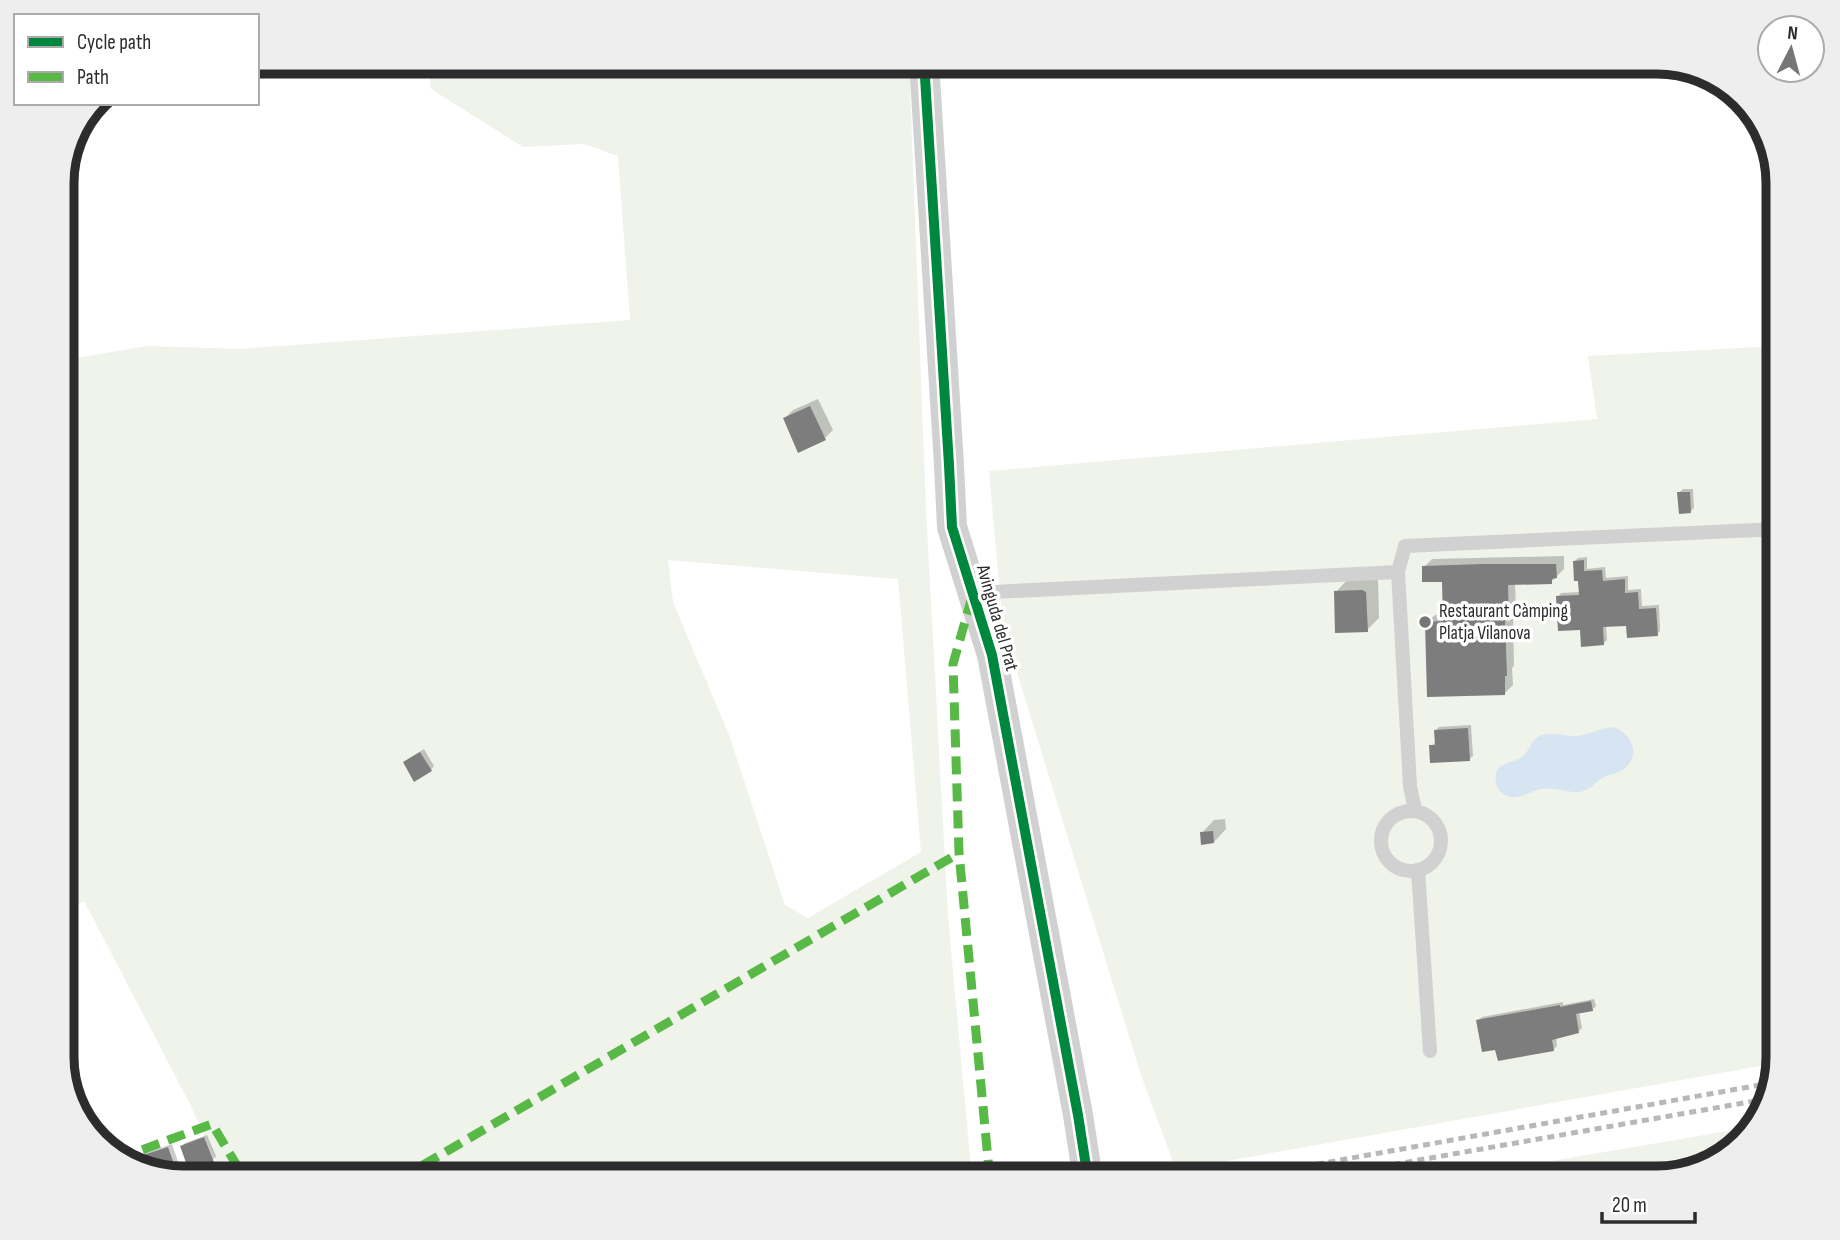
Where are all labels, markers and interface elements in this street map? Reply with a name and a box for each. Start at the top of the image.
legend [14,14,259,105]
north arrow [1756,14,1826,84]
text: N [1786,22,1799,46]
text: Cycle path [77,30,151,55]
text: Path [77,65,109,90]
street label: Avinguda del Prat [971,561,1023,674]
place label: Restaurant Càmping Platja Vilanova [1439,600,1568,645]
marker: Restaurant Càmping Platja Vilanova [1417,614,1433,630]
scale bar [1602,1180,1695,1224]
text: 20 m [1612,1193,1647,1218]

